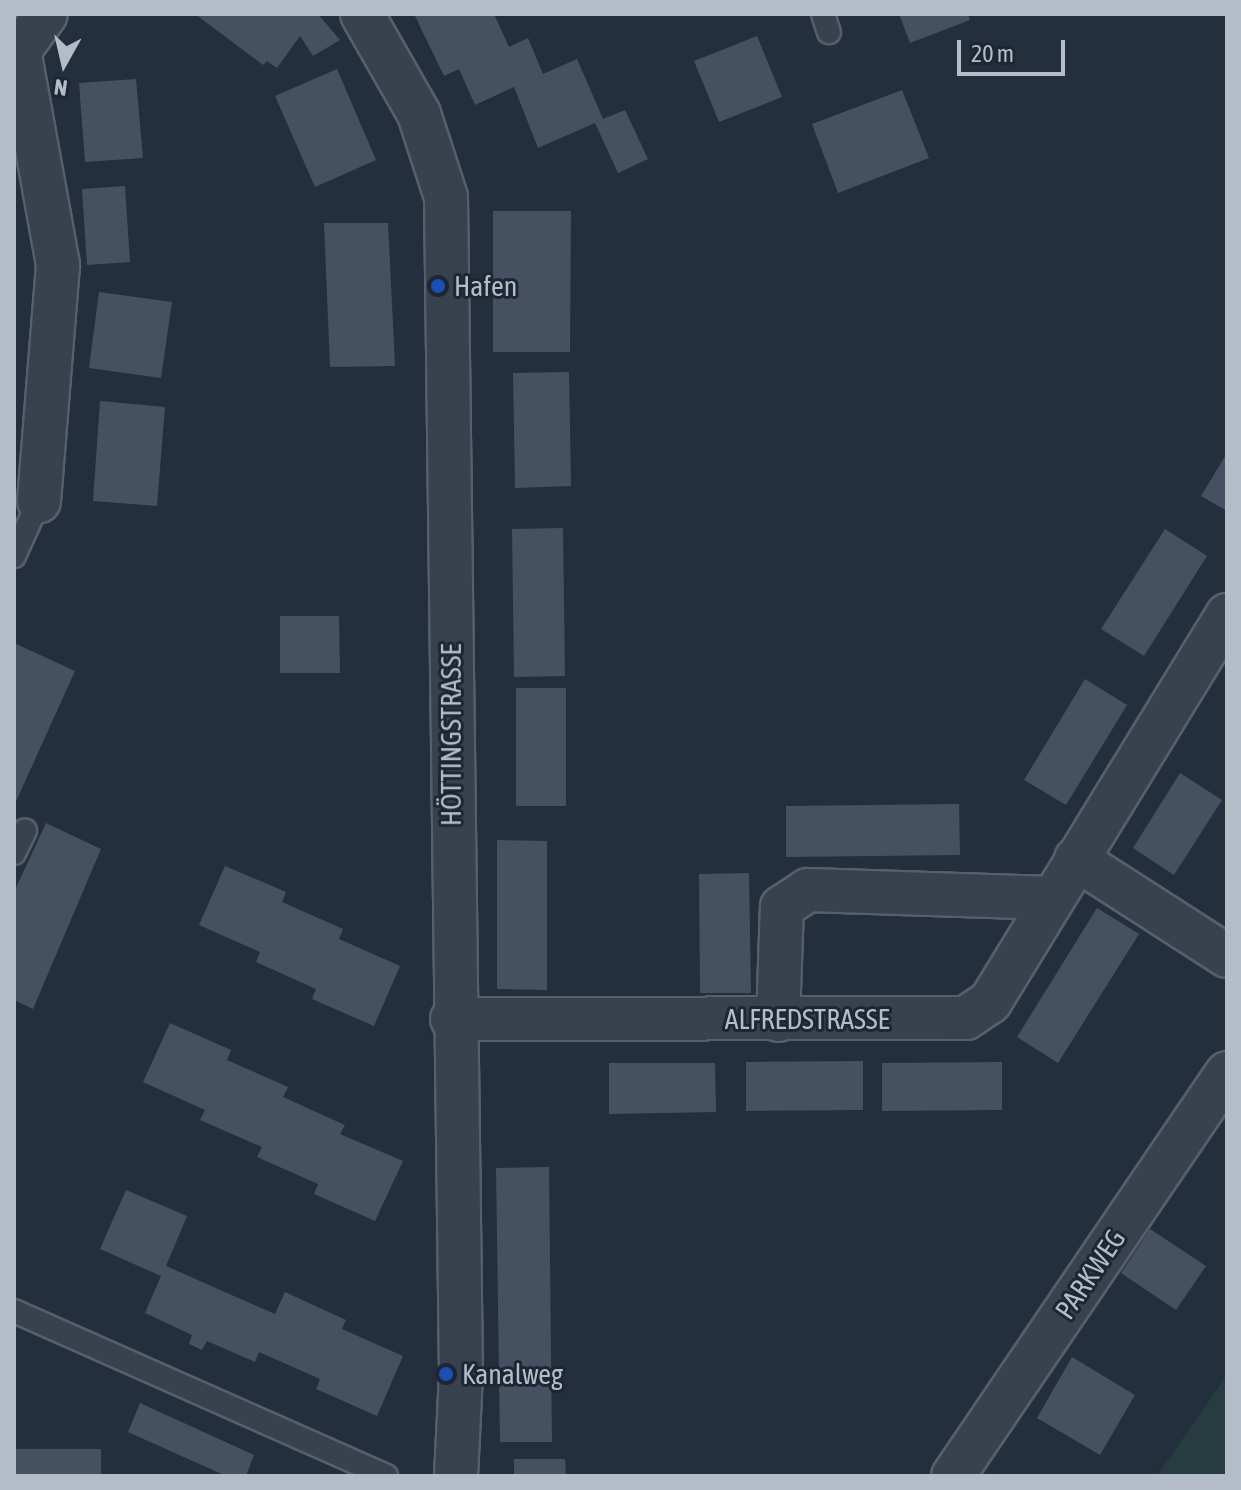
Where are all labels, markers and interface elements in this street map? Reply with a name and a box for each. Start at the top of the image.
north arrow [24,24,104,104]
scale bar [961,24,1069,74]
text: 20 m [971,40,1014,67]
text: N [52,74,69,102]
place label: Hafen [454,269,517,303]
marker: Hafen [429,277,447,295]
street label: HÖTTINGSTRASSE [434,644,468,826]
street label: ALFREDSTRASSE [725,1002,889,1036]
street label: PARKWEG [1048,1223,1132,1325]
place label: Kanalweg [462,1357,563,1391]
marker: Kanalweg [437,1365,455,1383]

